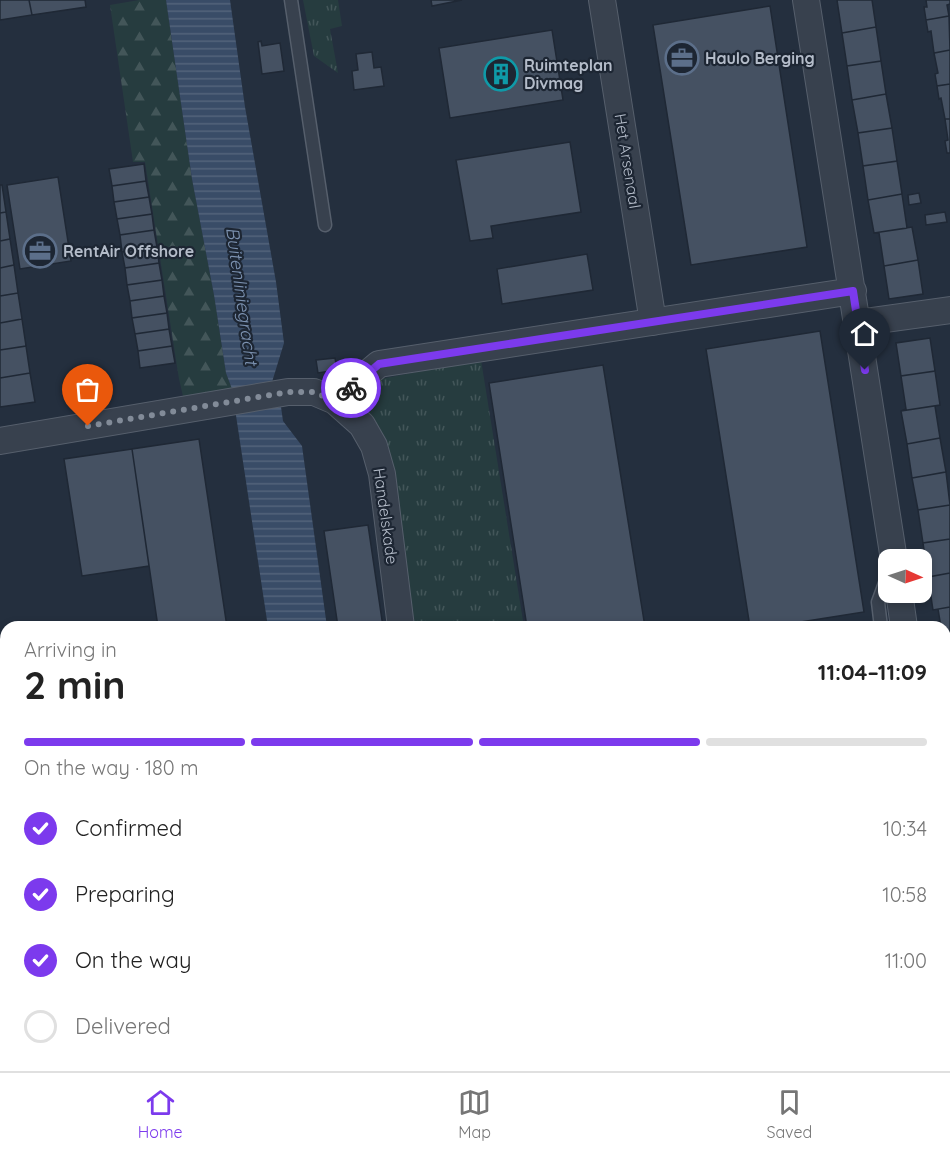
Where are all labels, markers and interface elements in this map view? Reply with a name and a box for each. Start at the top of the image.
office icon: Haulo Berging [664,40,700,76]
place label: Haulo Berging [705,48,815,68]
place label: Ruimteplan Divmag [524,55,613,93]
building icon: Ruimteplan Divmag [483,56,519,92]
street label: Het Arsenaal [611,112,645,210]
water label: Buitenliniegracht [221,225,263,368]
office icon: RentAir Offshore [22,233,58,269]
place label: RentAir Offshore [63,241,194,261]
pin [839,308,890,370]
icon: home [848,317,881,350]
courier [321,358,381,418]
pin [62,364,113,426]
icon: bike [335,372,368,405]
icon: bag [71,373,104,406]
street label: Handelskade [369,466,403,566]
north arrow [878,549,932,603]
map controls [878,549,932,603]
text: Arriving in [24,637,117,662]
text: 11:04–11:09 [818,658,927,686]
text: 2 min [24,660,126,709]
text: On the way · 180 m [24,755,198,780]
icon: check [24,812,57,845]
text: Confirmed [75,814,182,842]
text: 10:34 [883,816,927,841]
icon: check [24,878,57,911]
text: Preparing [75,880,175,908]
text: 10:58 [882,882,927,907]
icon: check [24,944,57,977]
text: On the way [75,946,191,974]
text: 11:00 [885,948,927,973]
text: Delivered [75,1012,171,1040]
tab: Home [138,1086,183,1142]
tab: Map [458,1086,491,1142]
tab: Saved [767,1086,812,1142]

